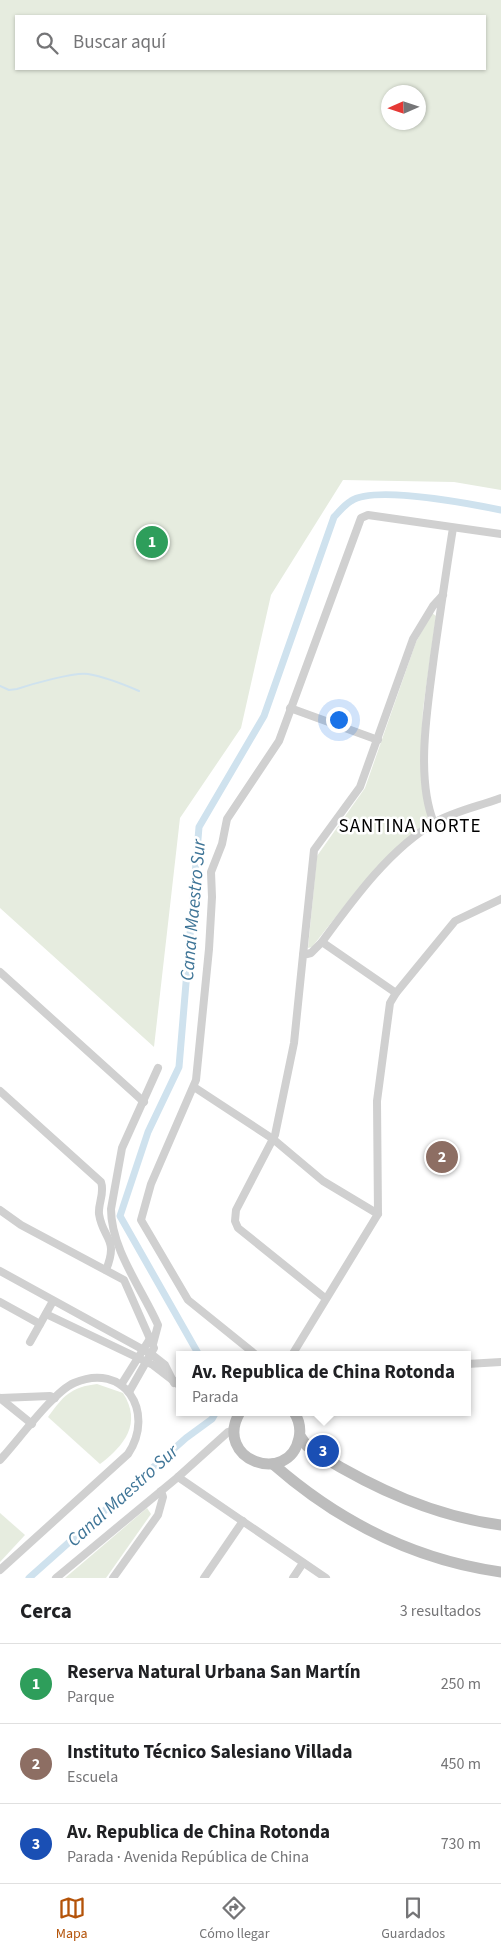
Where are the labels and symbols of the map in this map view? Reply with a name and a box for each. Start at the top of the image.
north arrow [381,85,426,130]
pin: 1 [136,523,168,561]
your location [326,707,352,733]
district label: SANTINA NORTE [338,813,482,840]
water label: Canal Maestro Sur [174,837,213,982]
pin: 2 [426,1138,458,1176]
pin: 3 [307,1432,339,1470]
water label: Canal Maestro Sur [61,1438,186,1554]

